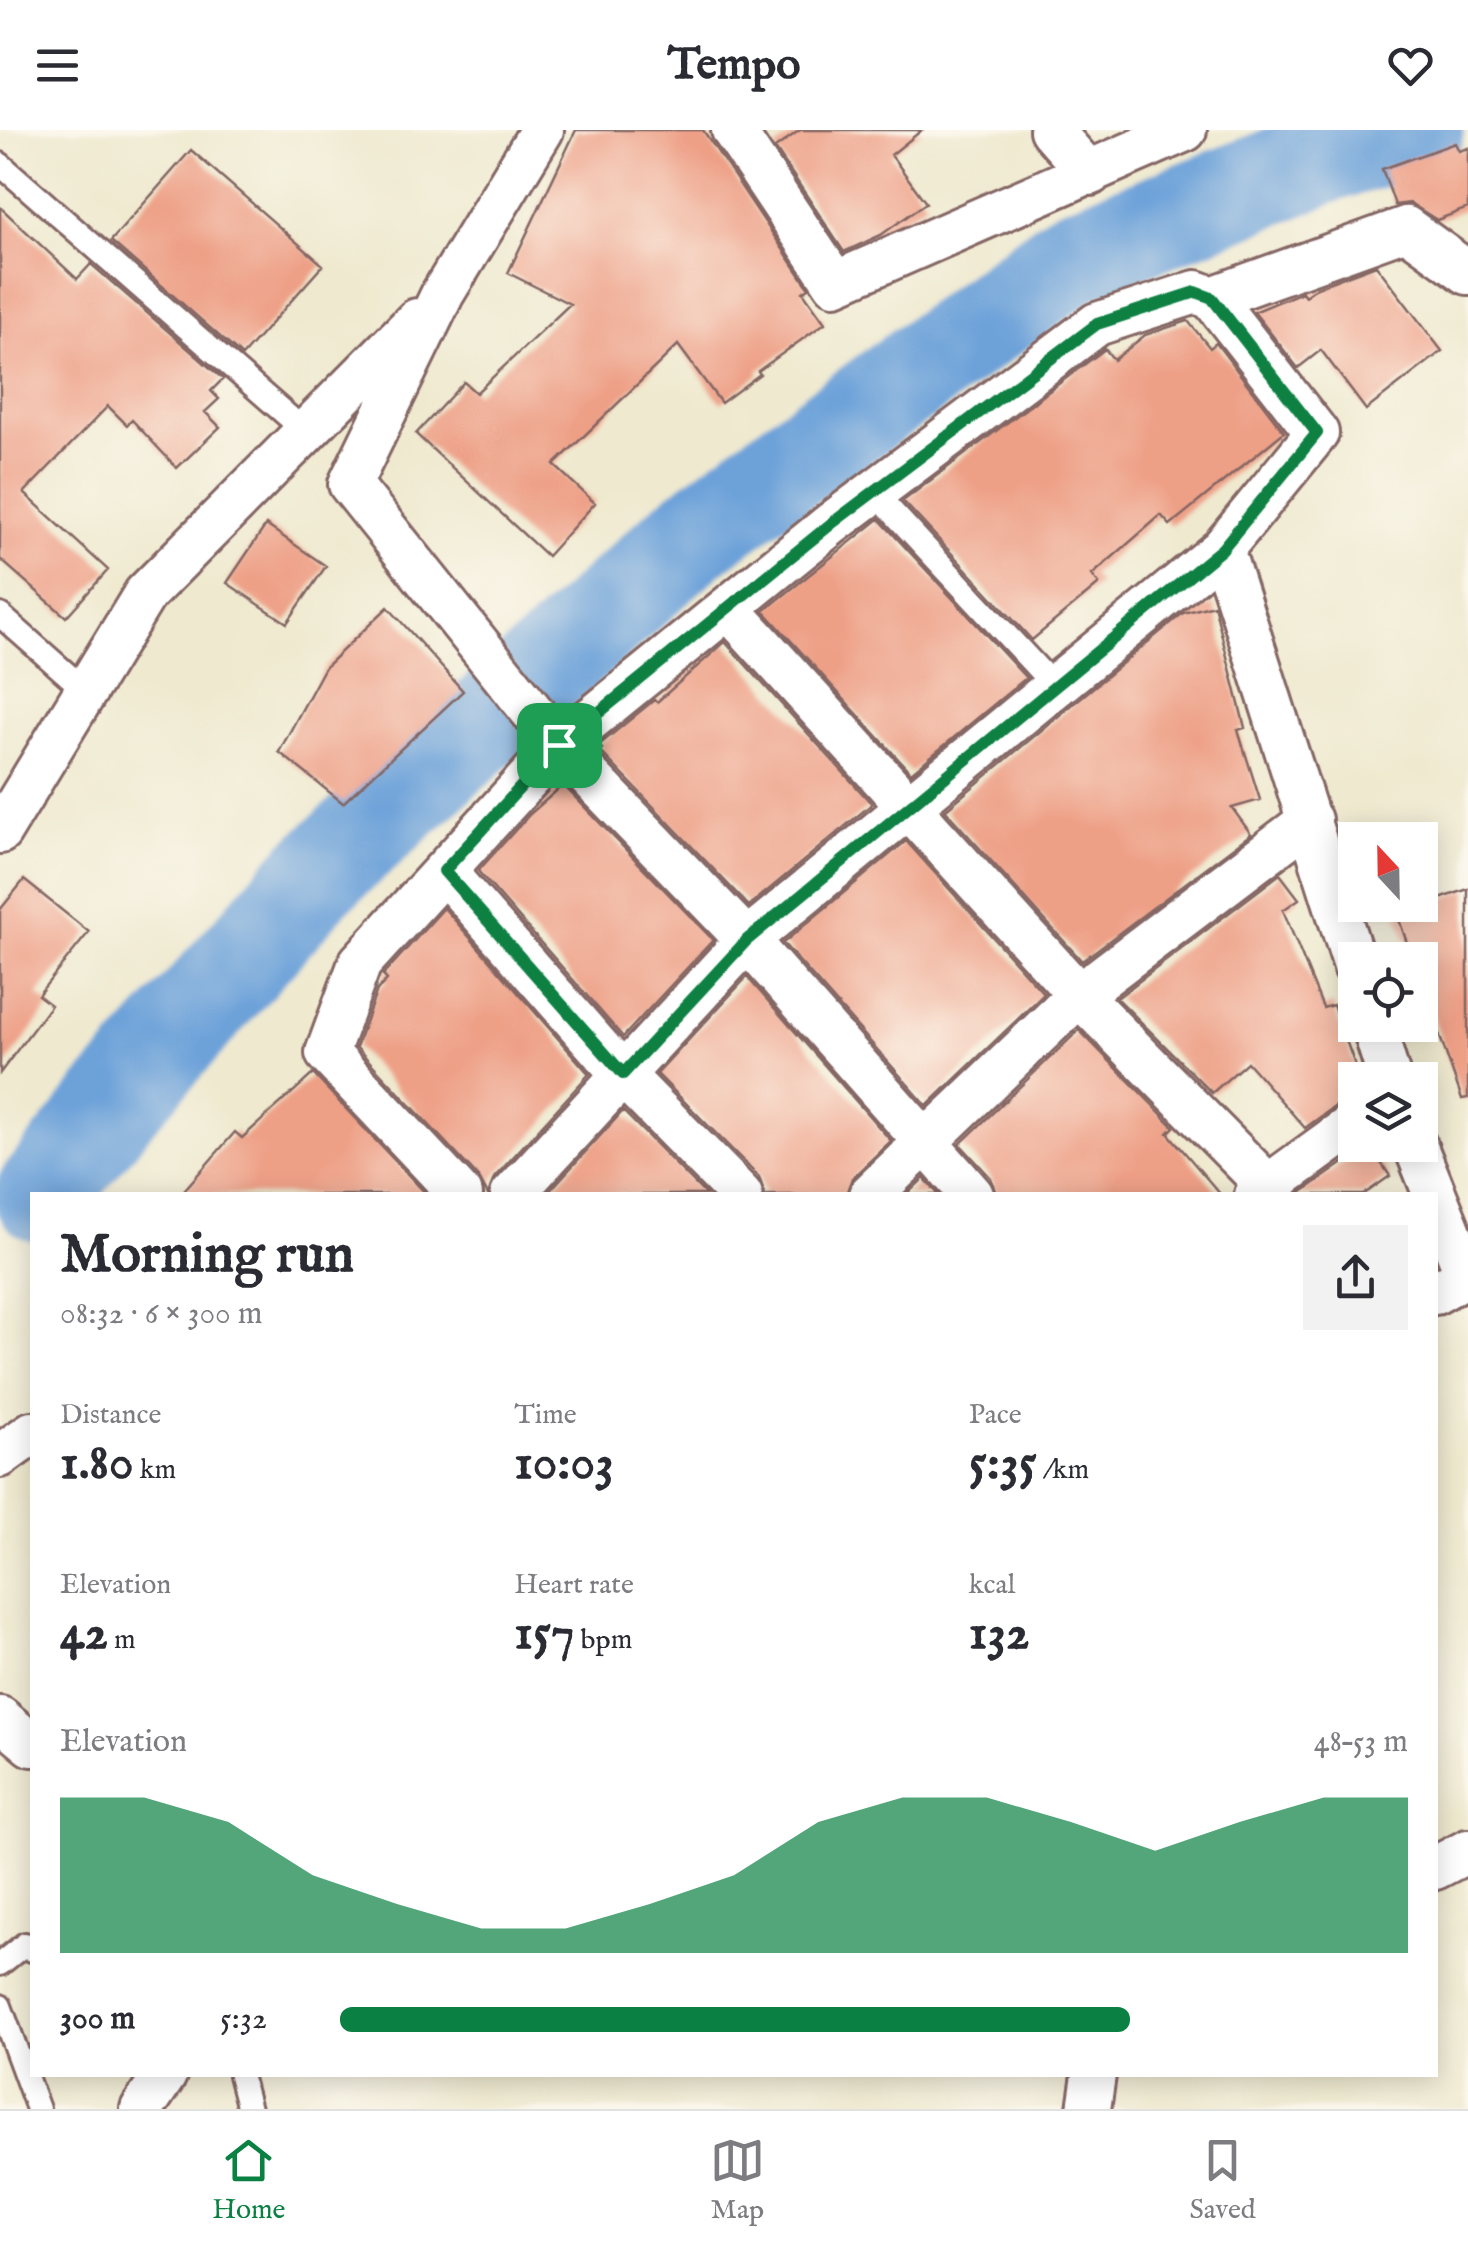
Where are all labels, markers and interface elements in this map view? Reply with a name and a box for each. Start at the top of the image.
text: Tempo [668,37,800,94]
icon: menu [30,38,85,93]
icon: heart [1383,38,1438,93]
pin [517,703,602,788]
icon: arrive [532,718,587,773]
north arrow [1338,822,1438,922]
map controls [1338,822,1438,1162]
button: locate [1338,942,1438,1042]
button: layers [1338,1062,1438,1162]
text: Morning run [60,1221,354,1291]
button: share [1303,1225,1408,1330]
text: 08:32 · 6 × 300 m [60,1294,263,1335]
text: Distance [60,1398,161,1433]
text: Time [514,1398,577,1433]
text: Pace [969,1398,1022,1433]
text: 1.80 [60,1433,134,1496]
text: 10:03 [514,1433,614,1496]
text: 5:35 [969,1433,1037,1496]
text: km [134,1453,176,1488]
text: /km [1037,1453,1089,1488]
text: Elevation [60,1568,171,1603]
text: Heart rate [514,1568,634,1603]
text: kcal [969,1568,1015,1603]
text: 42 [60,1603,108,1666]
text: 157 [514,1603,574,1666]
text: 132 [969,1603,1029,1666]
text: m [108,1623,136,1658]
text: bpm [574,1623,632,1658]
text: Elevation [60,1722,187,1763]
text: 48–53 m [1314,1722,1408,1763]
text: 300 m [60,1999,135,2040]
text: 5:32 [220,1999,267,2040]
tab: Home [212,2133,285,2228]
tab: Map [710,2133,765,2228]
tab: Saved [1189,2133,1256,2228]

